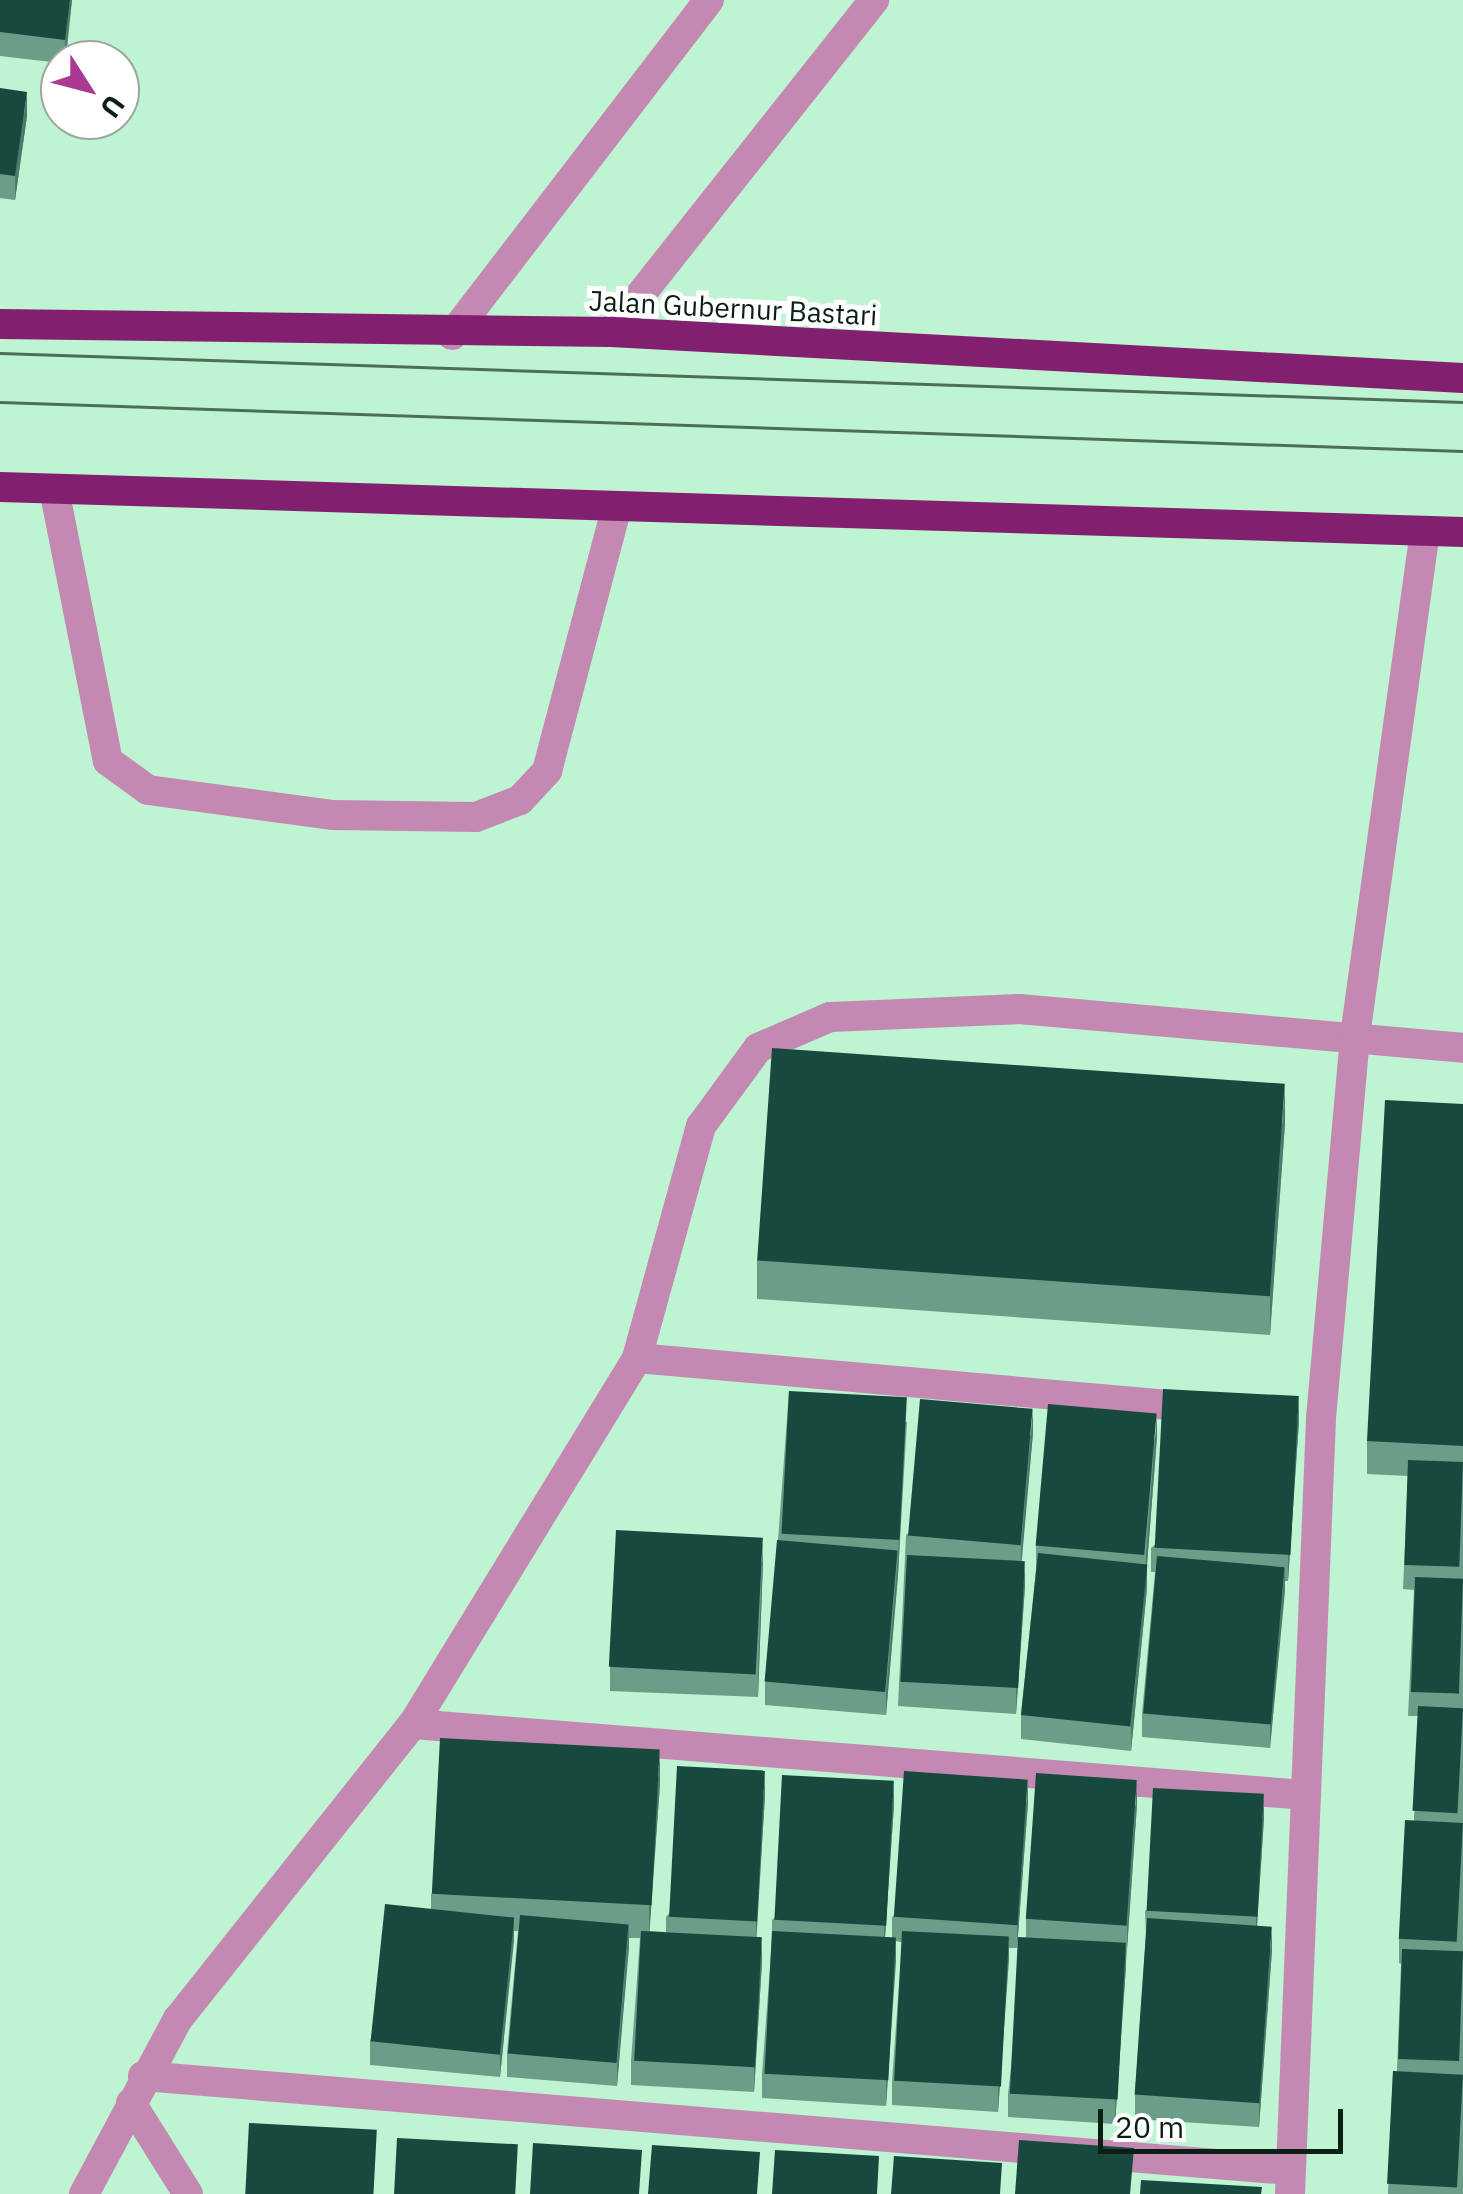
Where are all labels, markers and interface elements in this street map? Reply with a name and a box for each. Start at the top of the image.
north arrow [40,40,140,140]
text: U [92,88,134,125]
street label: Jalan Gubernur Bastari [588,284,878,332]
scale bar [1103,2089,1348,2151]
text: 20 m [1115,2107,1184,2146]

